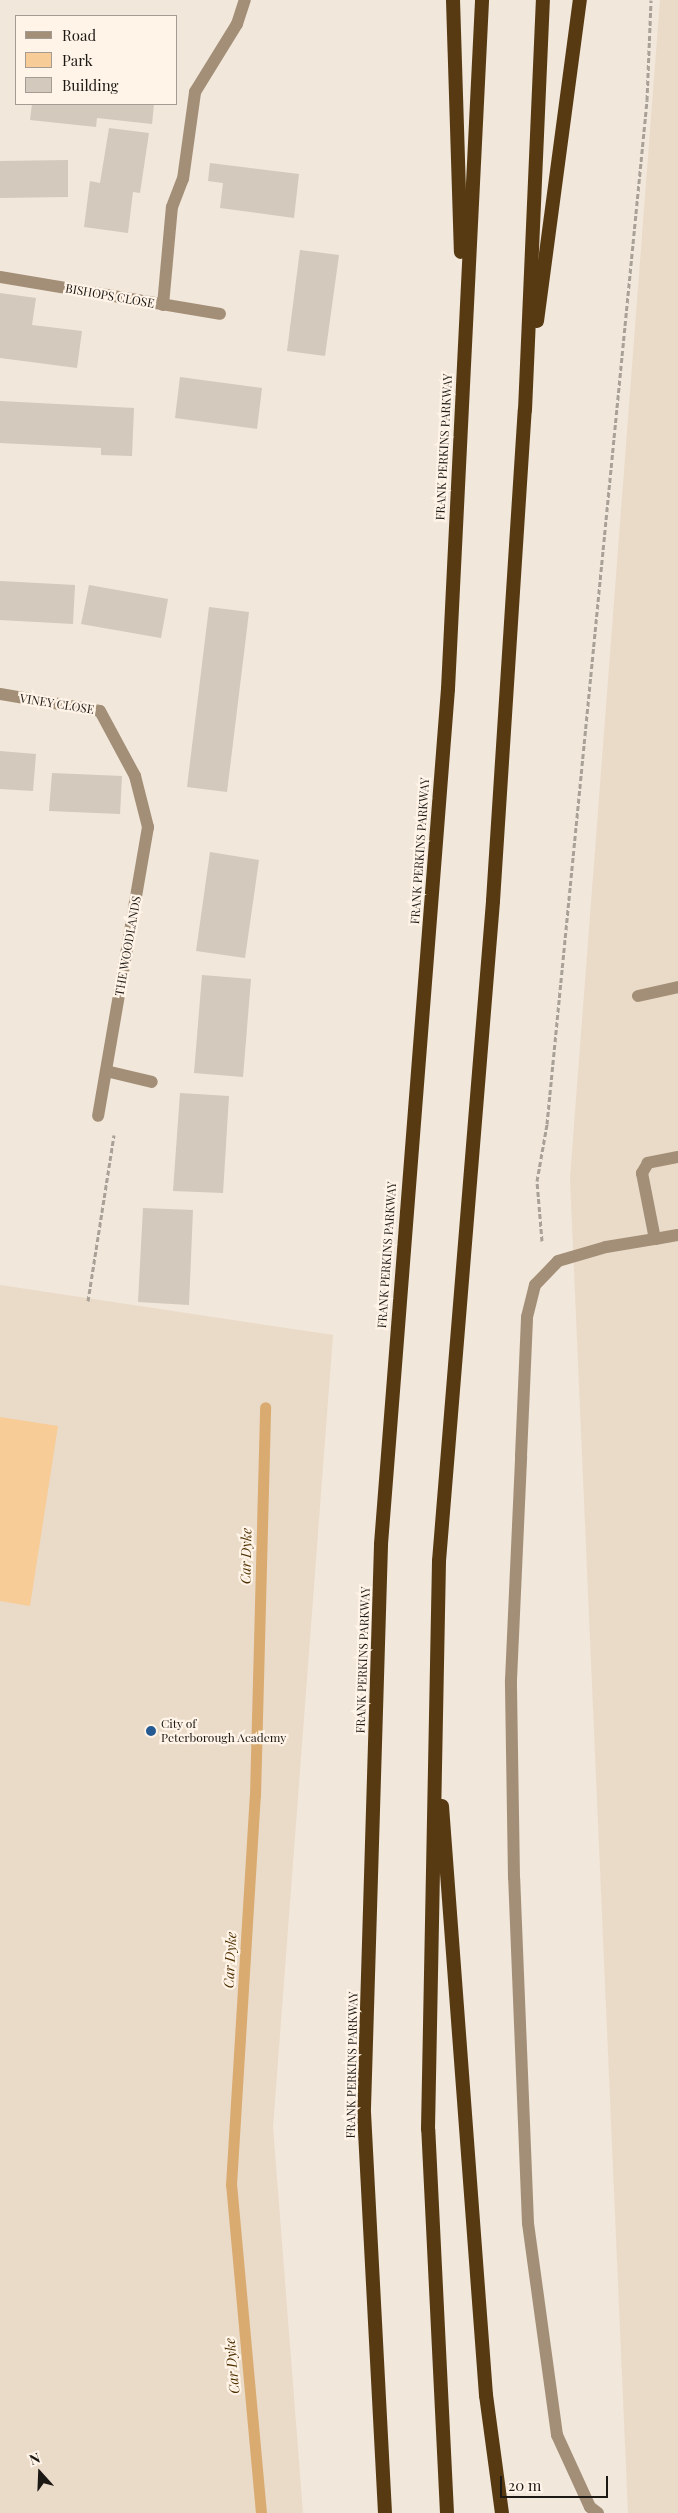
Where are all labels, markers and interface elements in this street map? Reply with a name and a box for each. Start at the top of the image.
legend [15,15,178,105]
text: Road [62,25,96,45]
text: Park [62,50,93,70]
text: Building [62,75,118,95]
street label: BISHOPS CLOSE [64,281,156,311]
street label: FRANK PERKINS PARKWAY [433,373,455,521]
street label: VINEY CLOSE [19,691,95,717]
street label: FRANK PERKINS PARKWAY [408,777,432,925]
street label: THE WOODLANDS [112,895,144,997]
street label: FRANK PERKINS PARKWAY [375,1181,399,1329]
water label: Car Dyke [237,1528,255,1584]
street label: FRANK PERKINS PARKWAY [353,1586,373,1734]
place label: City of Peterborough Academy [161,1717,287,1745]
marker: City of Peterborough Academy [145,1725,157,1737]
water label: Car Dyke [220,1931,240,1989]
street label: FRANK PERKINS PARKWAY [344,1991,360,2139]
water label: Car Dyke [221,2337,243,2395]
north arrow [15,2448,65,2498]
text: N [27,2448,43,2469]
scale bar [503,2466,610,2498]
text: 20 m [508,2475,541,2495]

